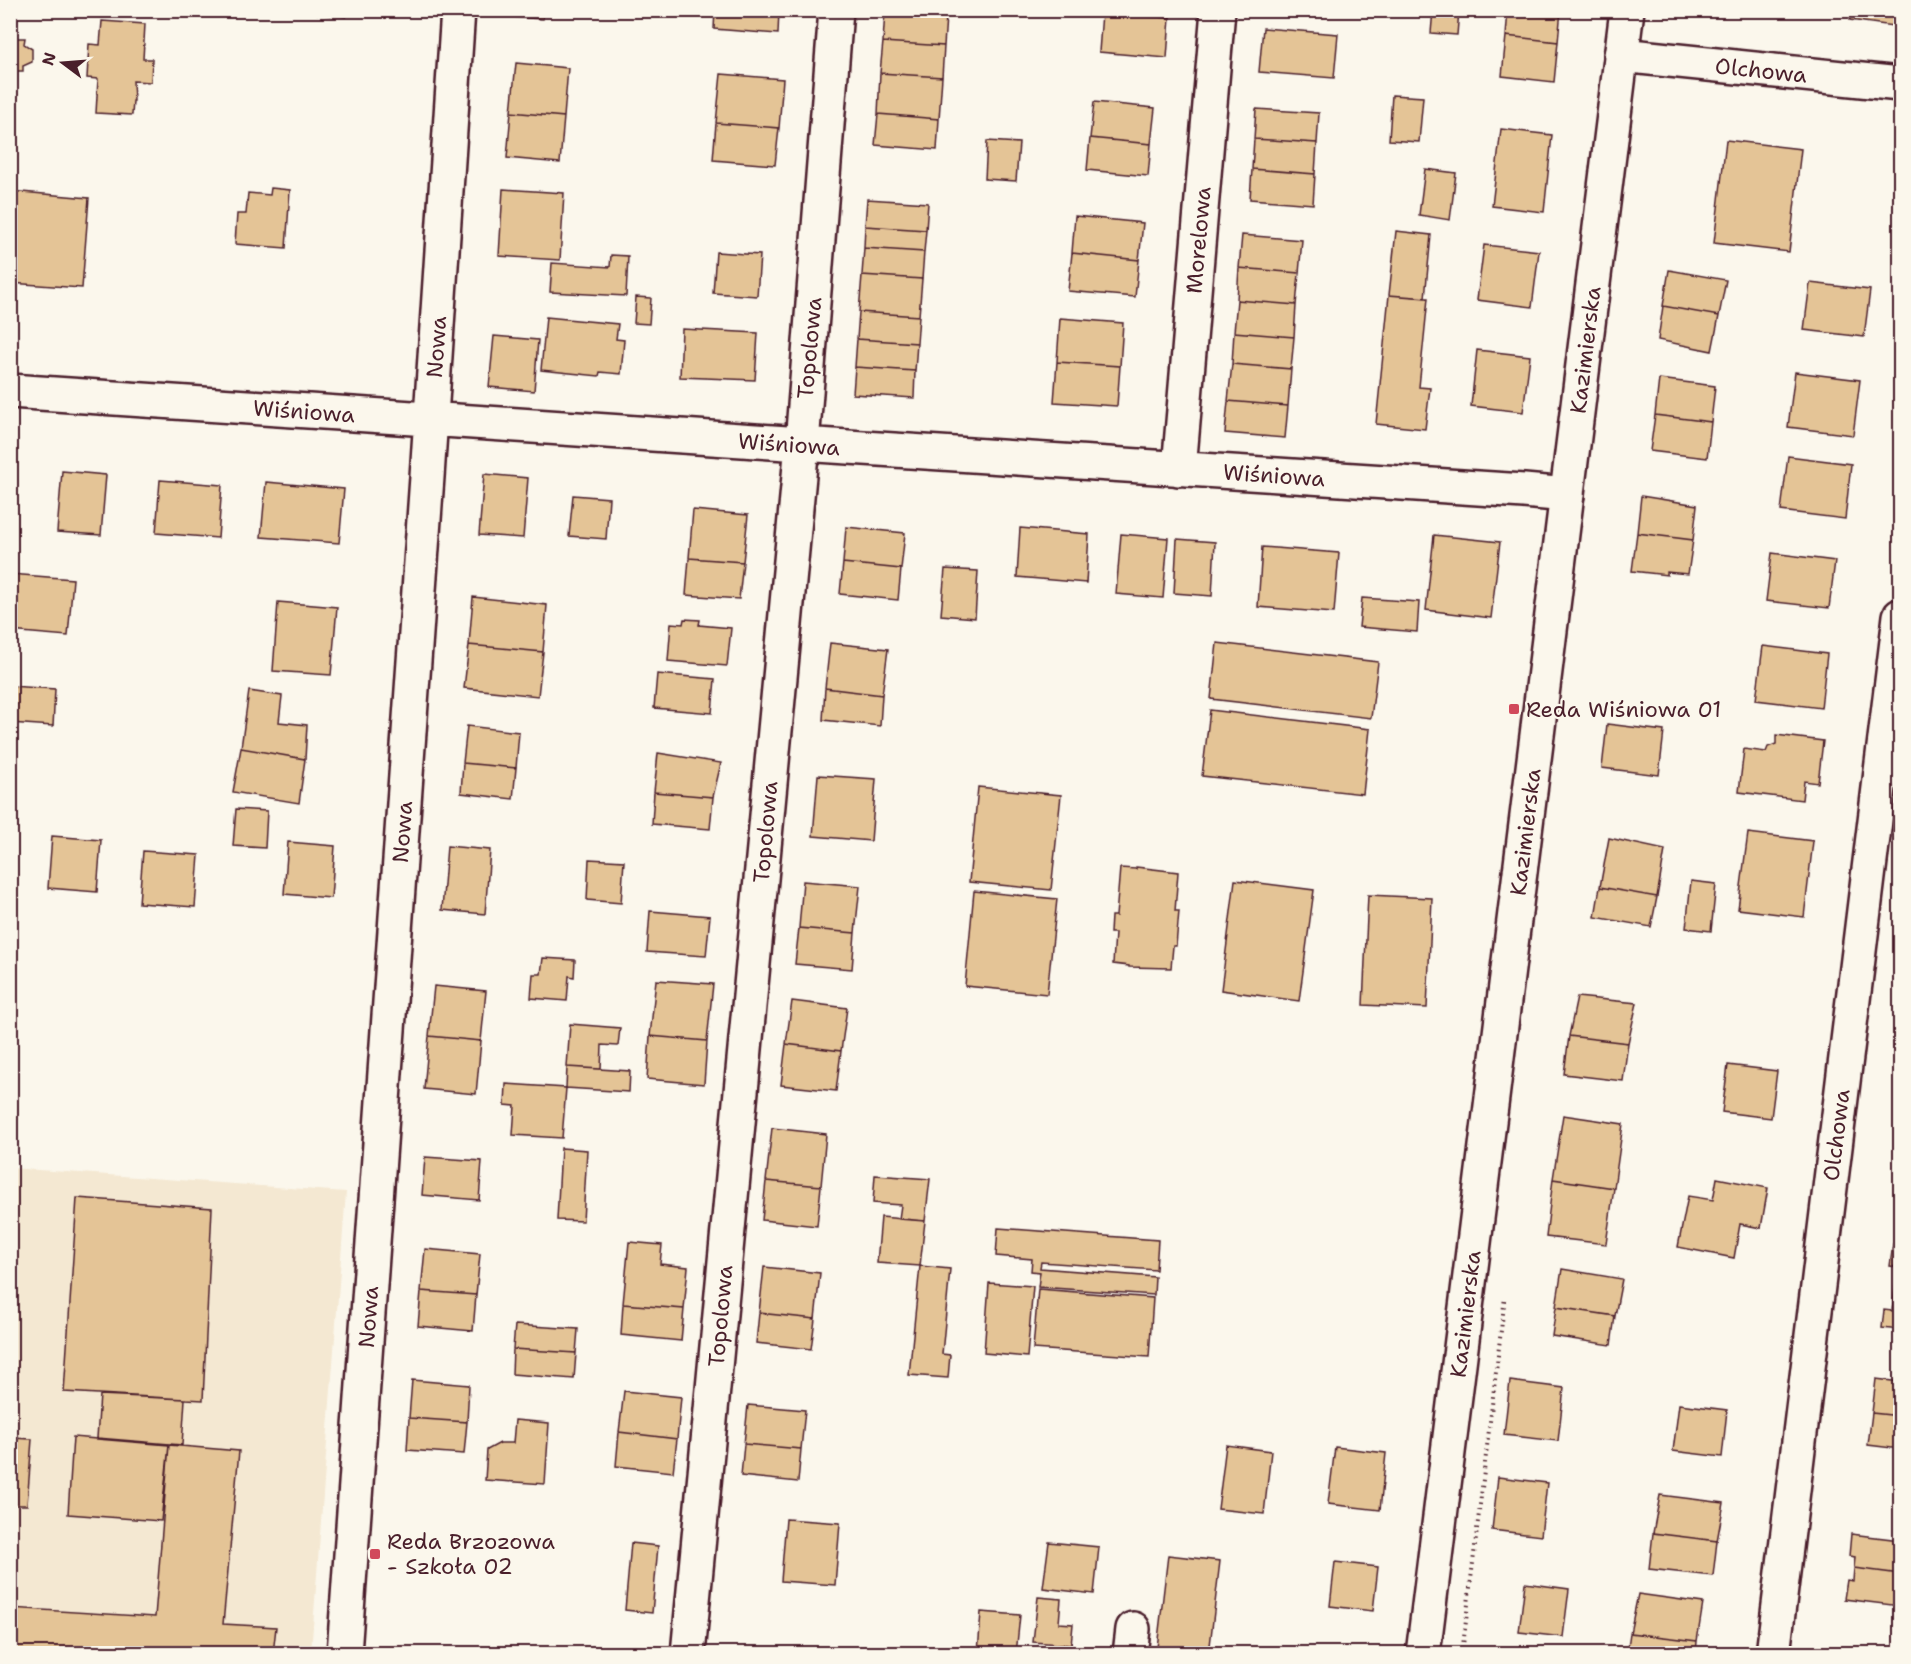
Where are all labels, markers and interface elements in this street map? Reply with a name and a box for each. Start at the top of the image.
north arrow [33,33,93,93]
text: N [37,50,61,68]
street label: Olchowa [1714,51,1809,90]
street label: Morelowa [1179,185,1218,295]
street label: Kazimierska [1563,284,1608,415]
street label: Topolowa [791,296,828,400]
street label: Nowa [420,315,453,379]
street label: Wiśniowa [252,393,356,430]
street label: Wiśniowa [737,426,841,463]
street label: Wiśniowa [1222,457,1326,494]
place label: Reda Wiśniowa 01 [1526,695,1722,724]
marker: Reda Wiśniowa 01 [1507,702,1521,716]
street label: Kazimierska [1503,766,1548,897]
street label: Topolowa [747,780,784,884]
street label: Nowa [386,800,419,864]
street label: Olchowa [1816,1087,1857,1183]
street label: Kazimierska [1443,1248,1488,1379]
street label: Topolowa [702,1264,739,1368]
street label: Nowa [352,1285,385,1349]
place label: Reda Brzozowa - Szkoła 02 [387,1527,555,1581]
marker: Reda Brzozowa - Szkoła 02 [368,1547,382,1561]

